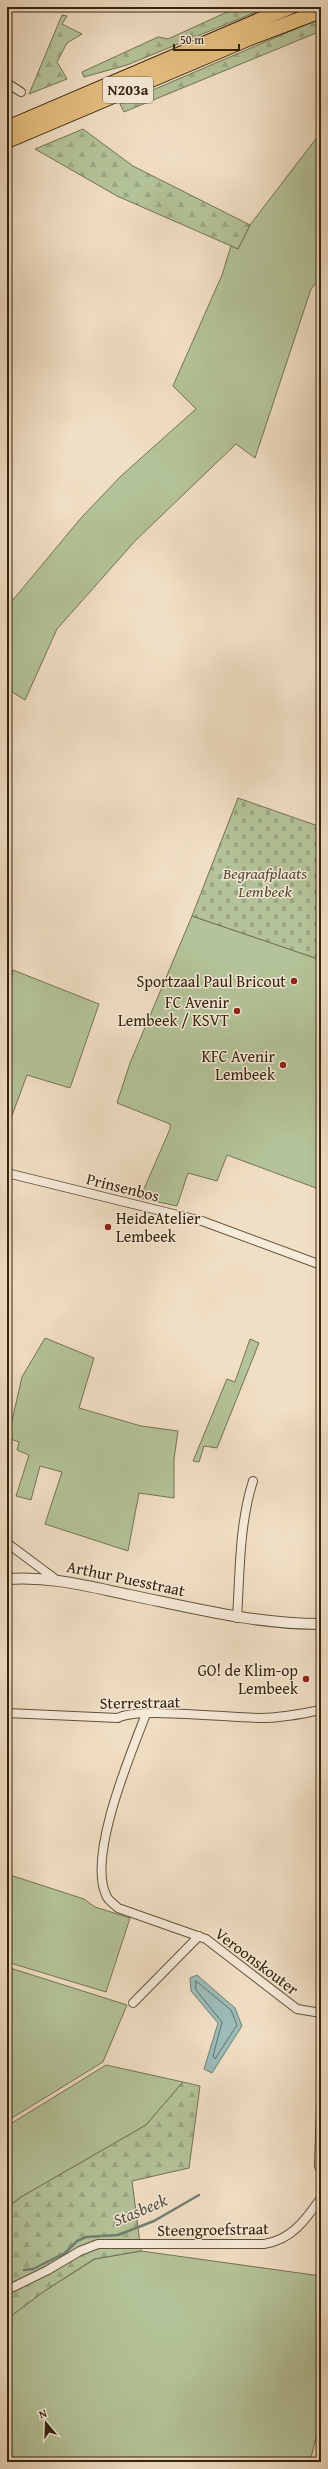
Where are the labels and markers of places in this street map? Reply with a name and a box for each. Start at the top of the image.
place label: Sportzaal Paul Bricout [136,969,286,993]
marker: Sportzaal Paul Bricout [289,976,299,986]
place label: FC Avenir Lembeek / KSVT [118,990,229,1032]
marker: FC Avenir Lembeek / KSVT [232,1006,242,1016]
place label: KFC Avenir Lembeek [201,1044,276,1086]
marker: KFC Avenir Lembeek [278,1060,288,1070]
place label: HeideAtelier Lembeek [116,1206,201,1248]
marker: HeideAtelier Lembeek [103,1222,113,1232]
place label: GO! de Klim-op Lembeek [197,1658,299,1700]
marker: GO! de Klim-op Lembeek [301,1674,311,1684]

